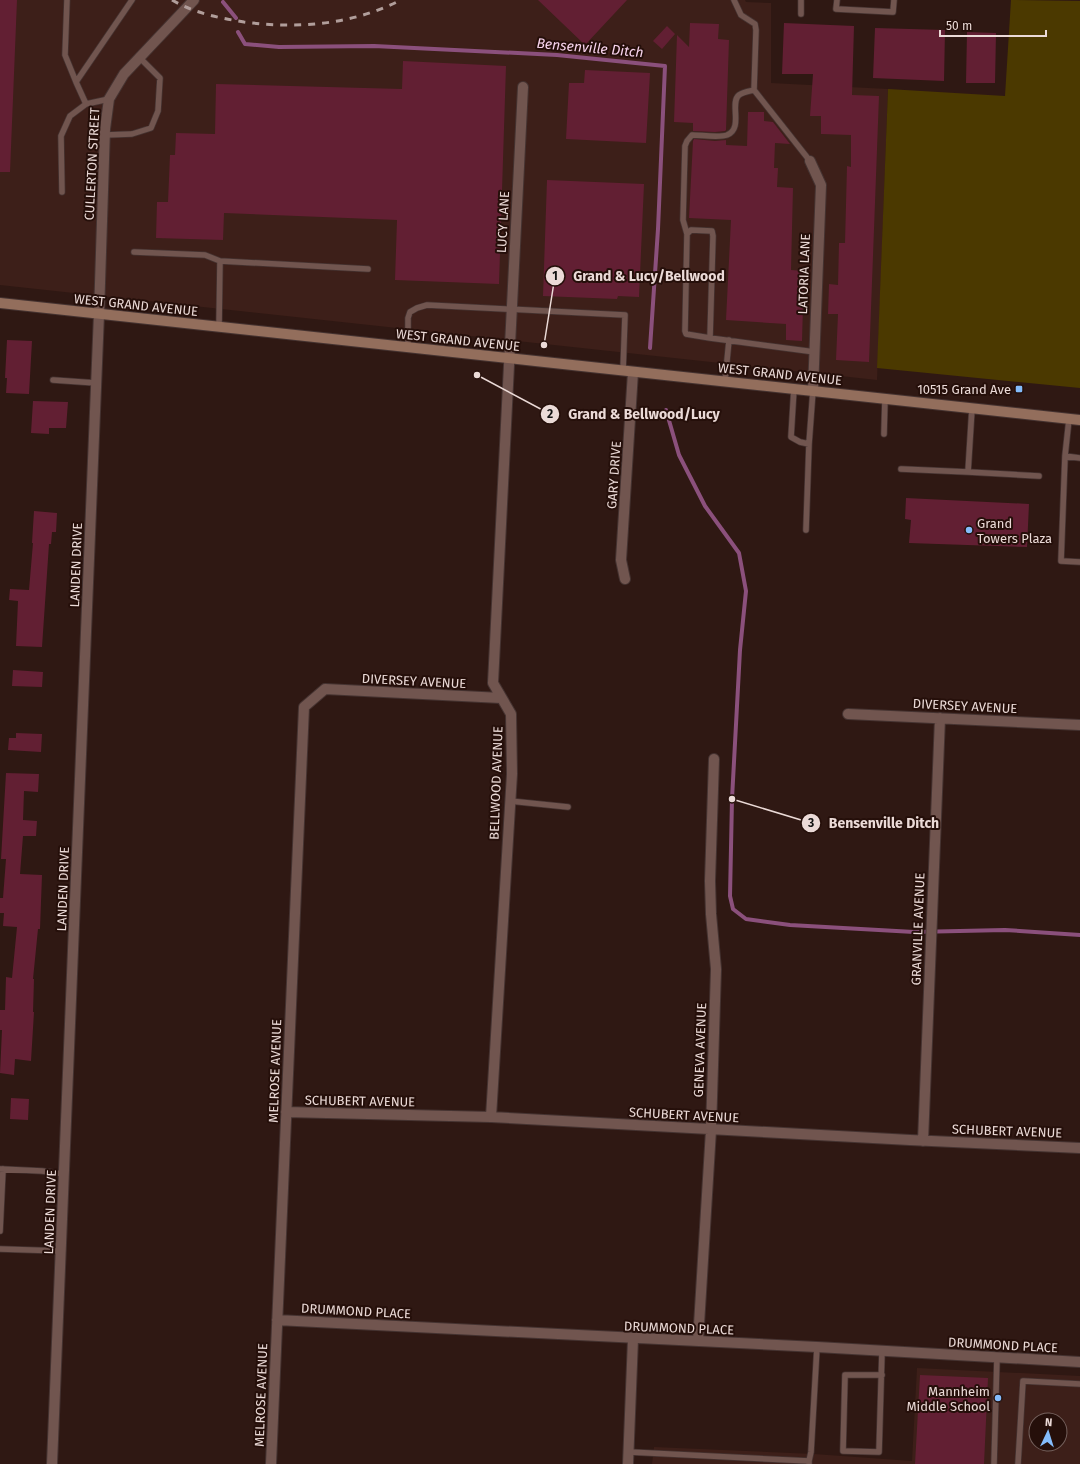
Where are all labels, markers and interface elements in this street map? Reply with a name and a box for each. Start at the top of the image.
scale bar [940,12,1046,38]
text: 50 m [946,19,972,33]
water label: Bensenville Ditch [536,35,644,61]
street label: CULLERTON STREET [82,107,102,221]
street label: LUCY LANE [494,191,512,253]
street label: LATORIA LANE [795,233,813,315]
callout: Grand & Lucy/Bellwood [545,263,732,289]
text: Grand & Lucy/Bellwood [573,268,725,285]
text: 1 [552,269,558,283]
street label: WEST GRAND AVENUE [73,291,199,319]
street label: WEST GRAND AVENUE [395,326,521,354]
street label: WEST GRAND AVENUE [717,360,843,388]
place label: 10515 Grand Ave [917,382,1011,397]
marker: 10515 Grand Ave [1014,384,1024,394]
callout: Grand & Bellwood/Lucy [540,401,727,427]
text: Grand & Bellwood/Lucy [568,406,721,423]
text: 2 [547,407,553,421]
street label: GARY DRIVE [604,441,624,509]
place label: Grand Towers Plaza [977,516,1052,546]
street label: LANDEN DRIVE [67,522,85,608]
marker: Grand Towers Plaza [964,525,974,535]
street label: DIVERSEY AVENUE [361,671,467,691]
street label: DIVERSEY AVENUE [912,696,1018,716]
street label: BELLWOOD AVENUE [487,726,505,840]
callout: Bensenville Ditch [801,810,947,836]
text: Bensenville Ditch [829,815,939,832]
text: 3 [807,816,814,830]
street label: LANDEN DRIVE [54,846,72,932]
street label: GRANVILLE AVENUE [909,872,927,986]
street label: GENEVA AVENUE [691,1002,709,1098]
street label: MELROSE AVENUE [266,1019,284,1123]
street label: SCHUBERT AVENUE [305,1093,415,1109]
street label: SCHUBERT AVENUE [629,1105,740,1125]
street label: SCHUBERT AVENUE [952,1122,1062,1140]
street label: LANDEN DRIVE [41,1169,59,1255]
street label: DRUMMOND PLACE [301,1301,411,1321]
street label: DRUMMOND PLACE [624,1319,734,1337]
street label: DRUMMOND PLACE [948,1335,1058,1355]
street label: MELROSE AVENUE [252,1343,270,1447]
place label: Mannheim Middle School [906,1384,990,1414]
marker: Mannheim Middle School [993,1393,1003,1403]
north arrow [1028,1412,1068,1452]
text: N [1045,1416,1053,1429]

